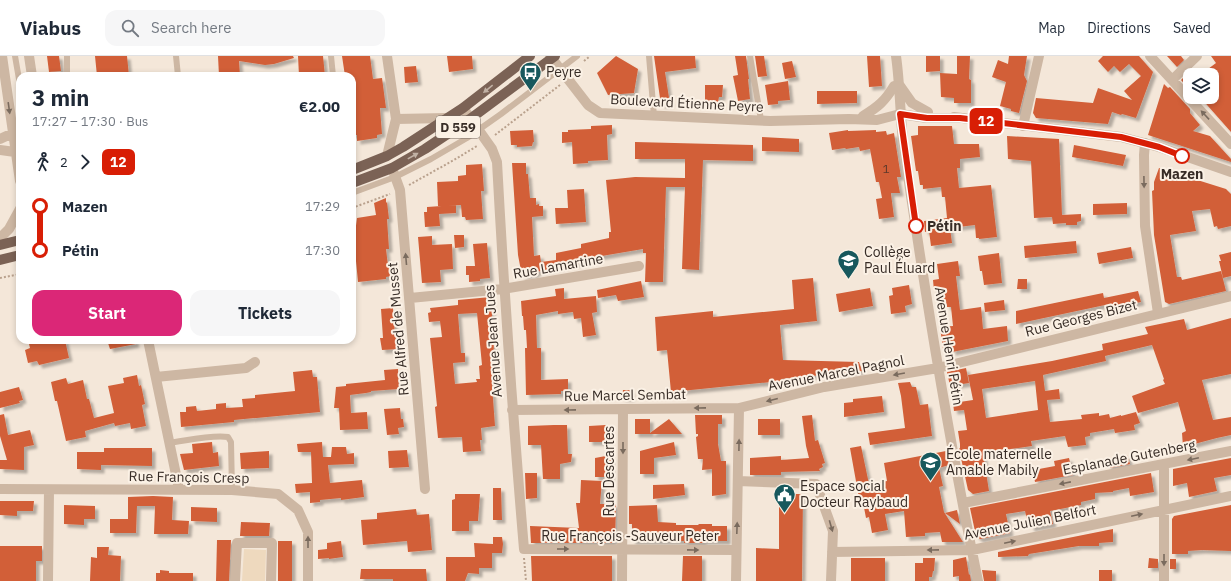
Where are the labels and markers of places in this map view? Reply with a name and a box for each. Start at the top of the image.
bus stop icon: Peyre [517,59,543,92]
place label: Peyre [546,63,582,81]
marker: Mazen [1174,148,1190,164]
place label: Mazen [1161,165,1203,183]
place label: Pétin [927,217,961,235]
marker: Pétin [908,218,924,234]
place label: Collège Paul Éluard [864,243,935,277]
school or university icon: Collège Paul Éluard [835,247,861,280]
place label: École maternelle Amable Mabily [946,444,1052,479]
school or university icon: École maternelle Amable Mabily [917,449,943,482]
place label: Espace social Docteur Raybaud [800,477,908,511]
public building icon: Espace social Docteur Raybaud [772,481,798,514]

